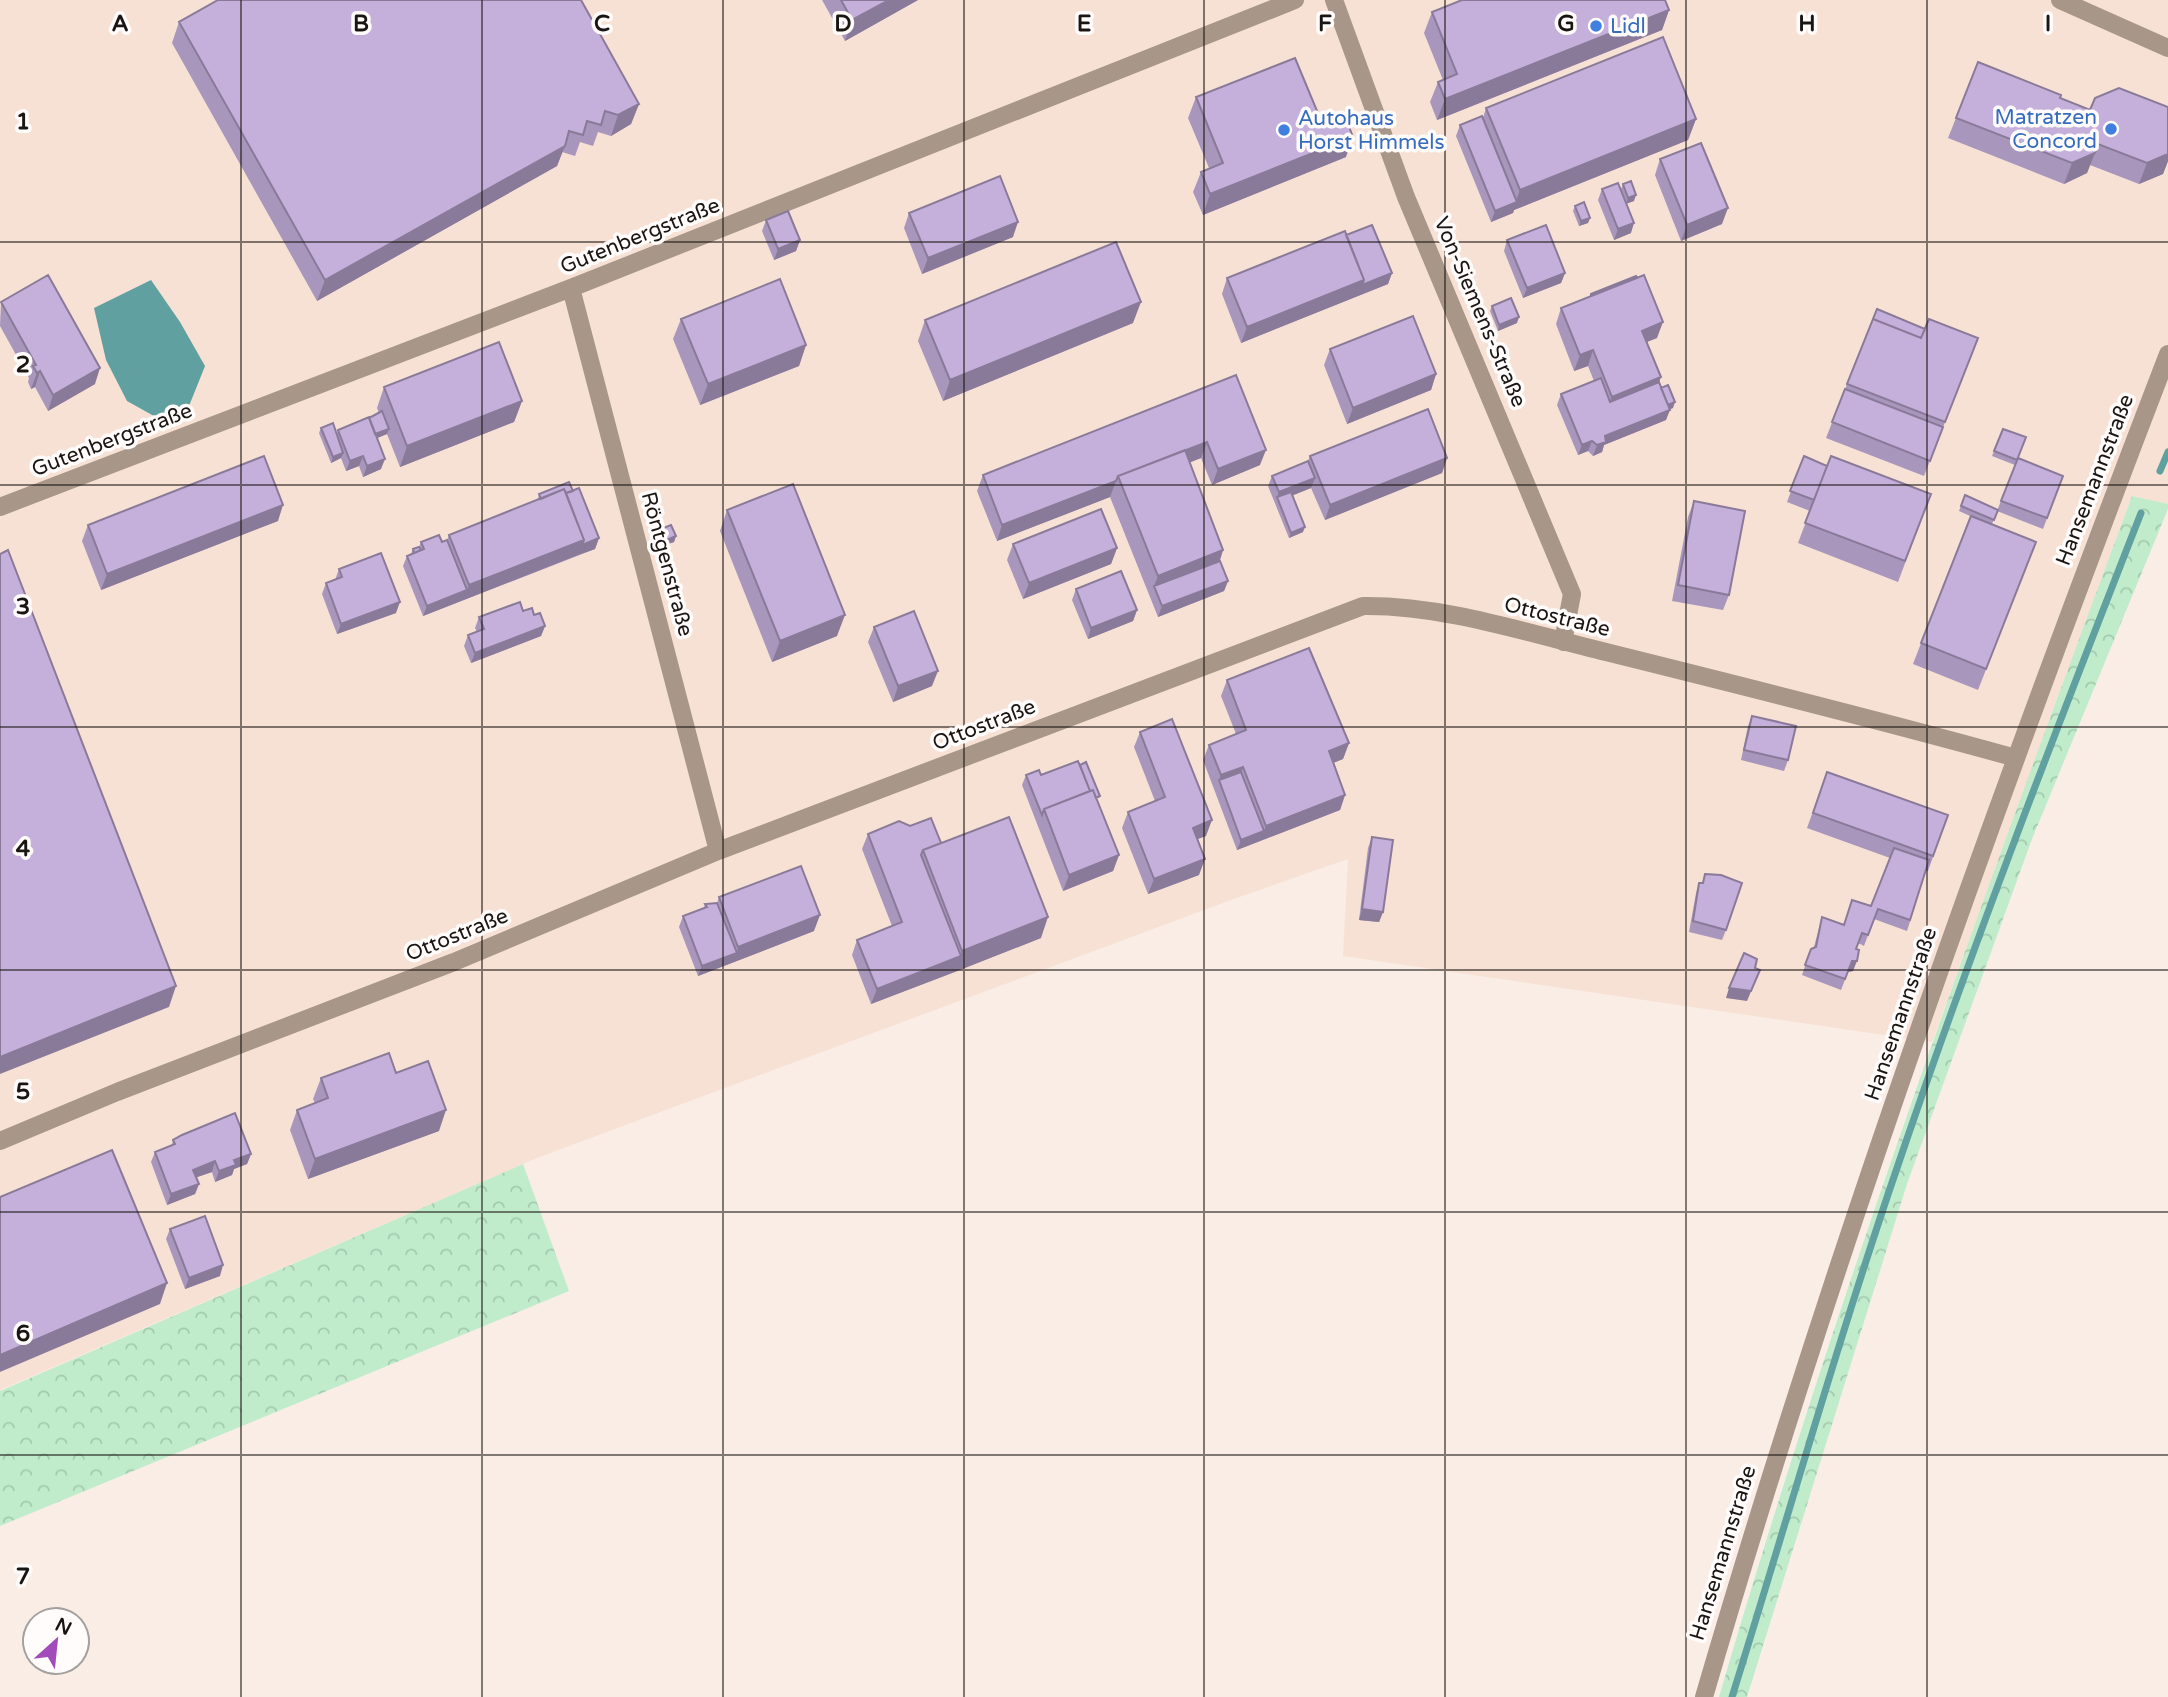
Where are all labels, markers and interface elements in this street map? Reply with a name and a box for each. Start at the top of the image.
text: A [111,10,129,38]
text: B [353,10,369,38]
text: C [594,10,610,38]
text: D [834,10,852,38]
text: E [1077,10,1091,38]
text: F [1318,10,1332,38]
text: G [1557,10,1575,38]
text: H [1798,10,1816,38]
text: I [2045,10,2051,38]
place label: Lidl [1610,14,1646,39]
marker: Lidl [1588,18,1604,34]
place label: Matratzen Concord [1994,105,2097,154]
place label: Autohaus Horst Himmels [1298,106,1444,155]
text: 1 [16,108,30,136]
marker: Matratzen Concord [2103,121,2119,137]
marker: Autohaus Horst Himmels [1276,122,1292,138]
street label: Gutenbergstraße [557,193,724,279]
street label: Von-Siemens-Straße [1429,213,1531,411]
text: 2 [16,351,30,379]
street label: Hansemannstraße [2051,391,2139,569]
street label: Gutenbergstraße [28,398,196,482]
street label: Röntgenstraße [636,489,698,639]
street label: Ottostraße [1501,592,1613,642]
text: 3 [16,593,30,621]
street label: Ottostraße [929,694,1039,756]
text: 4 [16,835,31,863]
street label: Ottostraße [402,903,512,967]
street label: Hansemannstraße [1860,924,1942,1104]
text: 5 [16,1078,30,1106]
text: 6 [16,1320,30,1348]
street label: Hansemannstraße [1684,1462,1762,1643]
text: 7 [16,1563,30,1591]
north arrow [21,1606,91,1676]
text: N [51,1613,75,1640]

